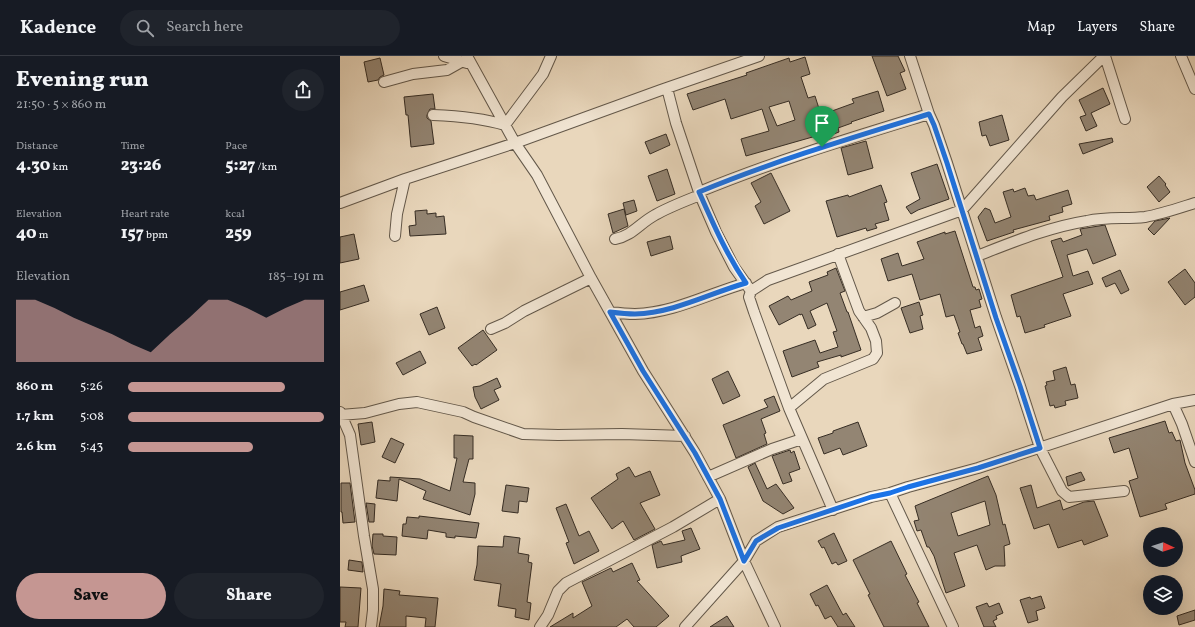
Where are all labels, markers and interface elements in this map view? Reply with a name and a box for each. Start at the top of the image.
search box [120,10,400,46]
text: Kadence [20,15,96,41]
icon: search [134,17,156,39]
text: Search here [166,17,243,38]
text: Map [1027,18,1055,37]
text: Layers [1077,18,1117,37]
text: Share [1139,18,1175,37]
text: Evening run [16,65,149,96]
button: share [282,69,324,111]
text: 21:50 · 5 × 860 m [16,96,106,114]
pin [805,106,839,147]
icon: arrive [811,112,833,134]
text: Distance [16,139,58,154]
text: Time [121,139,145,154]
text: Pace [225,139,247,154]
text: 4.30 [16,154,50,177]
text: 23:26 [121,154,161,177]
text: 5:27 [225,154,255,177]
text: km [50,160,68,175]
text: /km [255,160,277,175]
text: Elevation [16,207,62,222]
text: Heart rate [121,207,169,222]
text: kcal [225,207,245,222]
text: 40 [16,222,37,245]
text: 157 [121,222,144,245]
text: 259 [225,222,252,245]
text: m [37,228,48,243]
text: bpm [144,228,168,243]
text: Elevation [16,268,70,286]
text: 185–191 m [268,268,324,286]
text: 860 m [16,378,53,396]
text: 5:26 [80,378,103,396]
text: 1.7 km [16,408,54,426]
text: 5:08 [80,408,104,426]
text: 2.6 km [16,438,57,456]
text: 5:43 [80,438,103,456]
north arrow [1143,527,1183,567]
map controls [1143,527,1183,615]
button: Save [16,573,166,619]
button: Share [174,573,324,619]
button: layers [1143,575,1183,615]

